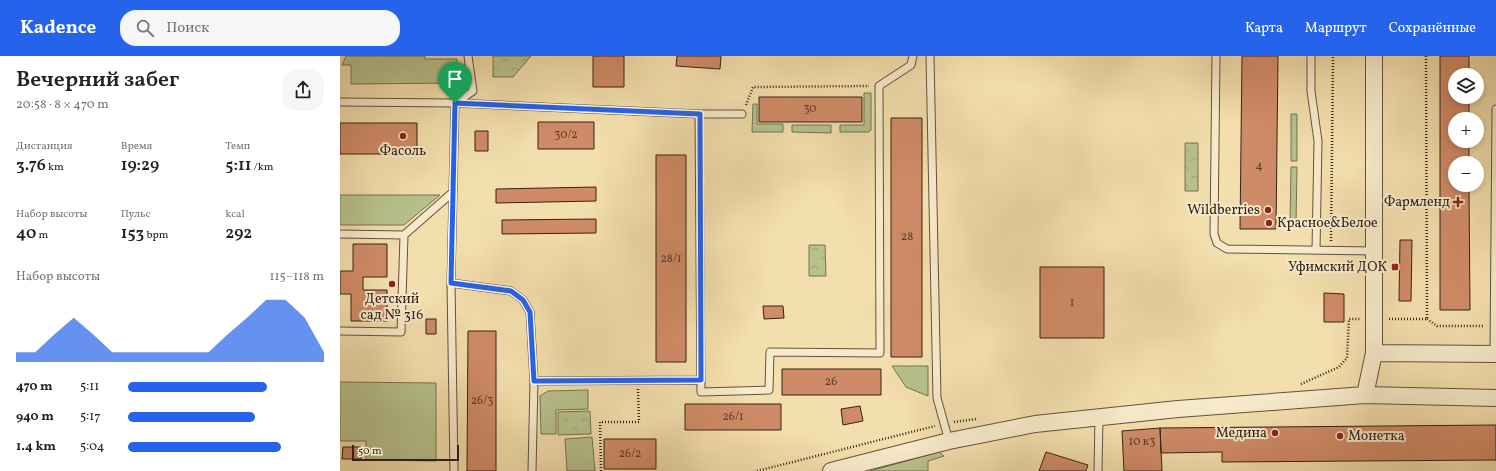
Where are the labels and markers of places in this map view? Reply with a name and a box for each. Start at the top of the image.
pin [438,62,472,103]
marker: Фасоль [398,131,408,141]
place label: Фасоль [380,142,426,161]
place label: Фармленд [1384,193,1450,212]
marker: Фармленд [1453,197,1463,207]
place label: Wildberries [1187,201,1260,220]
marker: Wildberries [1263,205,1273,215]
place label: Красное&Белое [1277,214,1378,233]
marker: Красное&Белое [1264,218,1274,228]
place label: Уфимский ДОК [1288,258,1388,277]
marker: Уфимский ДОК [1390,262,1400,272]
marker: Детский сад № 316 [387,279,397,289]
place label: Детский сад № 316 [361,290,423,325]
place label: Медина [1216,424,1267,443]
place label: Монетка [1348,427,1405,446]
marker: Медина [1270,428,1280,438]
marker: Монетка [1335,431,1345,441]

